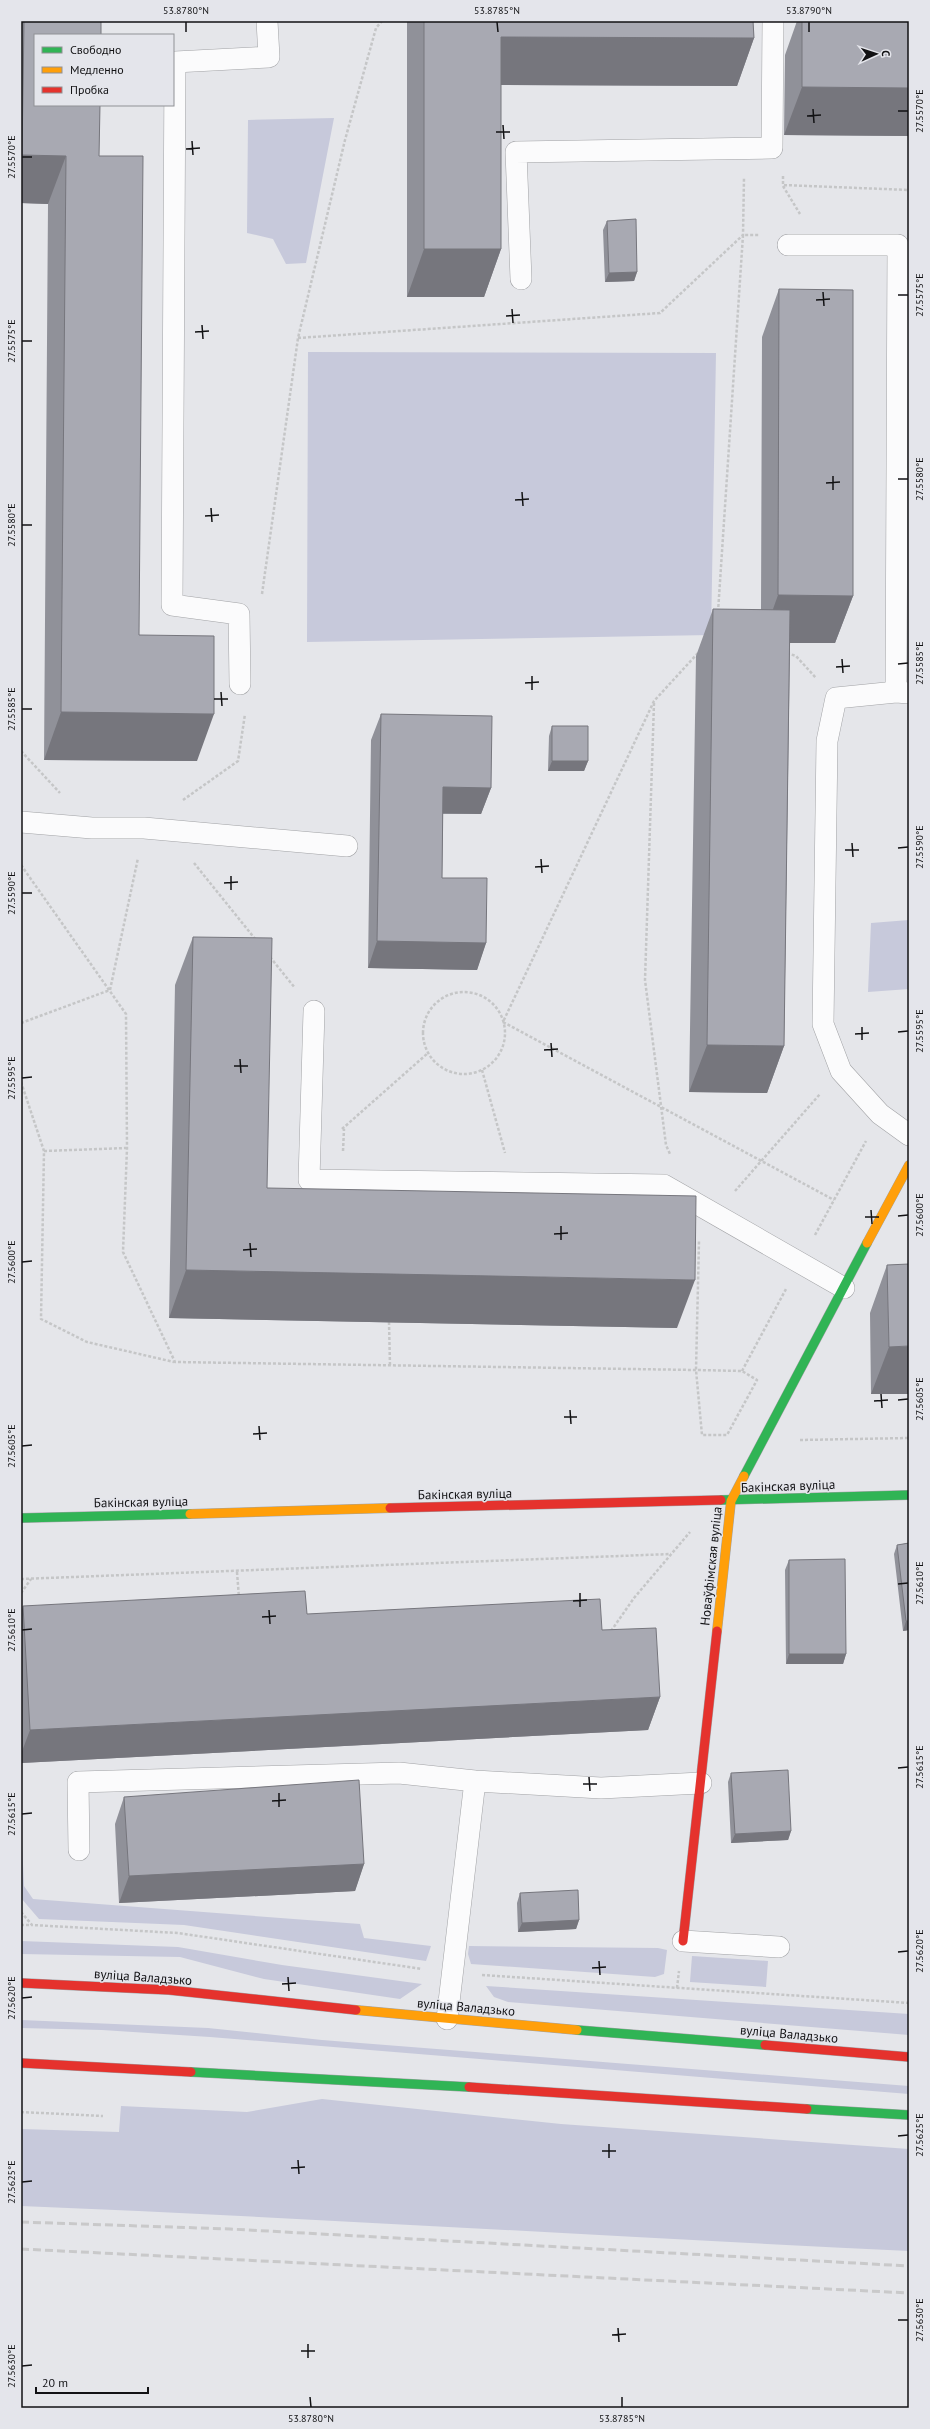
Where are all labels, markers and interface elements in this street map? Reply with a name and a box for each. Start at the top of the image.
text: 53.8780°N [163,4,209,17]
text: 53.8785°N [474,4,520,17]
text: 53.8790°N [786,4,832,17]
legend [34,34,174,106]
north arrow [856,34,896,74]
text: Свободно [70,42,121,57]
text: С [879,50,893,57]
text: Медленно [70,62,124,77]
text: Пробка [70,82,109,97]
text: 27.5570°E [913,89,926,133]
text: 27.5570°E [5,135,18,179]
text: 27.5575°E [913,273,926,317]
text: 27.5575°E [5,319,18,363]
text: 27.5580°E [913,457,926,501]
text: 27.5580°E [5,503,18,547]
text: 27.5585°E [913,641,926,685]
text: 27.5585°E [5,687,18,731]
text: 27.5590°E [913,825,926,869]
text: 27.5590°E [5,871,18,915]
text: 27.5595°E [913,1009,926,1053]
text: 27.5595°E [5,1056,18,1100]
text: 27.5600°E [913,1193,926,1237]
text: 27.5600°E [5,1240,18,1284]
text: 27.5605°E [913,1377,926,1421]
text: 27.5605°E [5,1424,18,1468]
street label: Бакінская вуліца [741,1476,835,1496]
street label: Бакінская вуліца [418,1485,512,1503]
street label: Бакінская вуліца [94,1493,188,1511]
street label: Новаўфімская вуліца [696,1506,726,1626]
text: 27.5610°E [913,1561,926,1605]
text: 27.5610°E [5,1608,18,1652]
text: 27.5615°E [913,1745,926,1789]
text: 27.5615°E [5,1792,18,1836]
text: 27.5620°E [913,1929,926,1973]
street label: вуліца Валадзько [93,1965,193,1989]
text: 27.5620°E [5,1976,18,2020]
street label: вуліца Валадзько [416,1994,516,2020]
street label: вуліца Валадзько [739,2021,839,2047]
text: 27.5625°E [913,2113,926,2157]
text: 27.5625°E [5,2160,18,2204]
text: 27.5630°E [913,2298,926,2342]
text: 27.5630°E [5,2344,18,2388]
scale bar [36,2369,148,2395]
text: 20 m [42,2375,68,2390]
text: 53.8780°N [288,2412,334,2425]
text: 53.8785°N [599,2412,645,2425]

